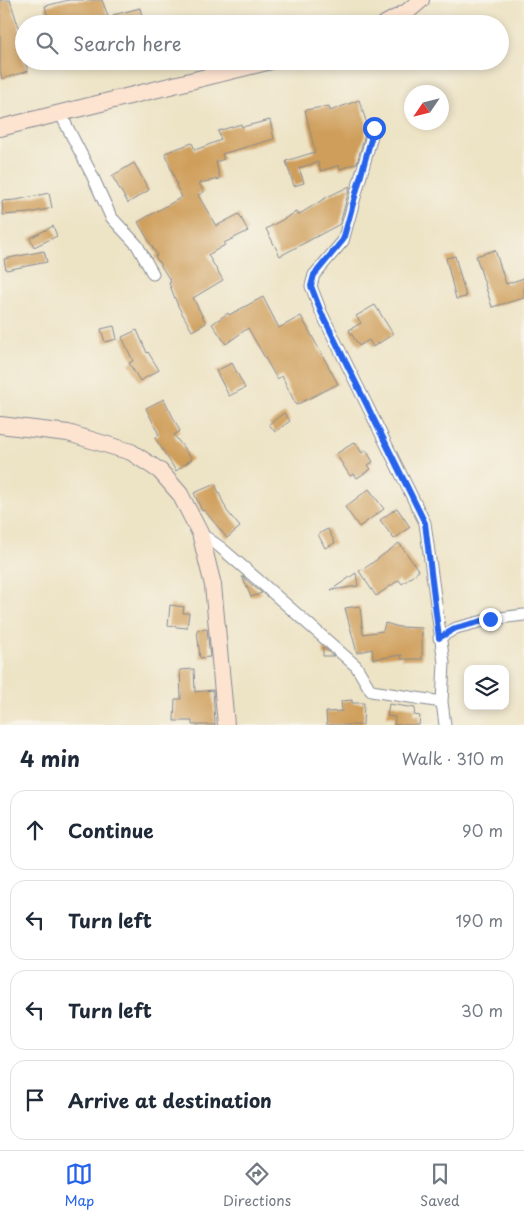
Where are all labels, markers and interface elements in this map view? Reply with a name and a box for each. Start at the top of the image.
search box [15,15,509,70]
icon: search [33,29,61,57]
text: Search here [73,29,182,57]
north arrow [404,85,449,130]
route start [363,117,386,140]
route end [479,608,502,631]
map controls [464,665,509,710]
button: layers [464,665,509,710]
text: 4 min [20,742,80,774]
text: Walk · 310 m [402,746,504,770]
icon: ahead [21,816,49,844]
text: Continue [68,816,154,844]
text: 90 m [462,818,503,842]
icon: left [21,906,49,934]
text: Turn left [68,906,152,934]
text: 190 m [455,908,503,932]
icon: left [21,996,49,1024]
text: Turn left [68,996,152,1024]
text: 30 m [461,998,503,1022]
icon: arrive [21,1086,49,1114]
text: Arrive at destination [68,1086,272,1114]
tab: Map [64,1160,94,1211]
tab: Directions [223,1160,291,1211]
tab: Saved [420,1160,460,1211]

